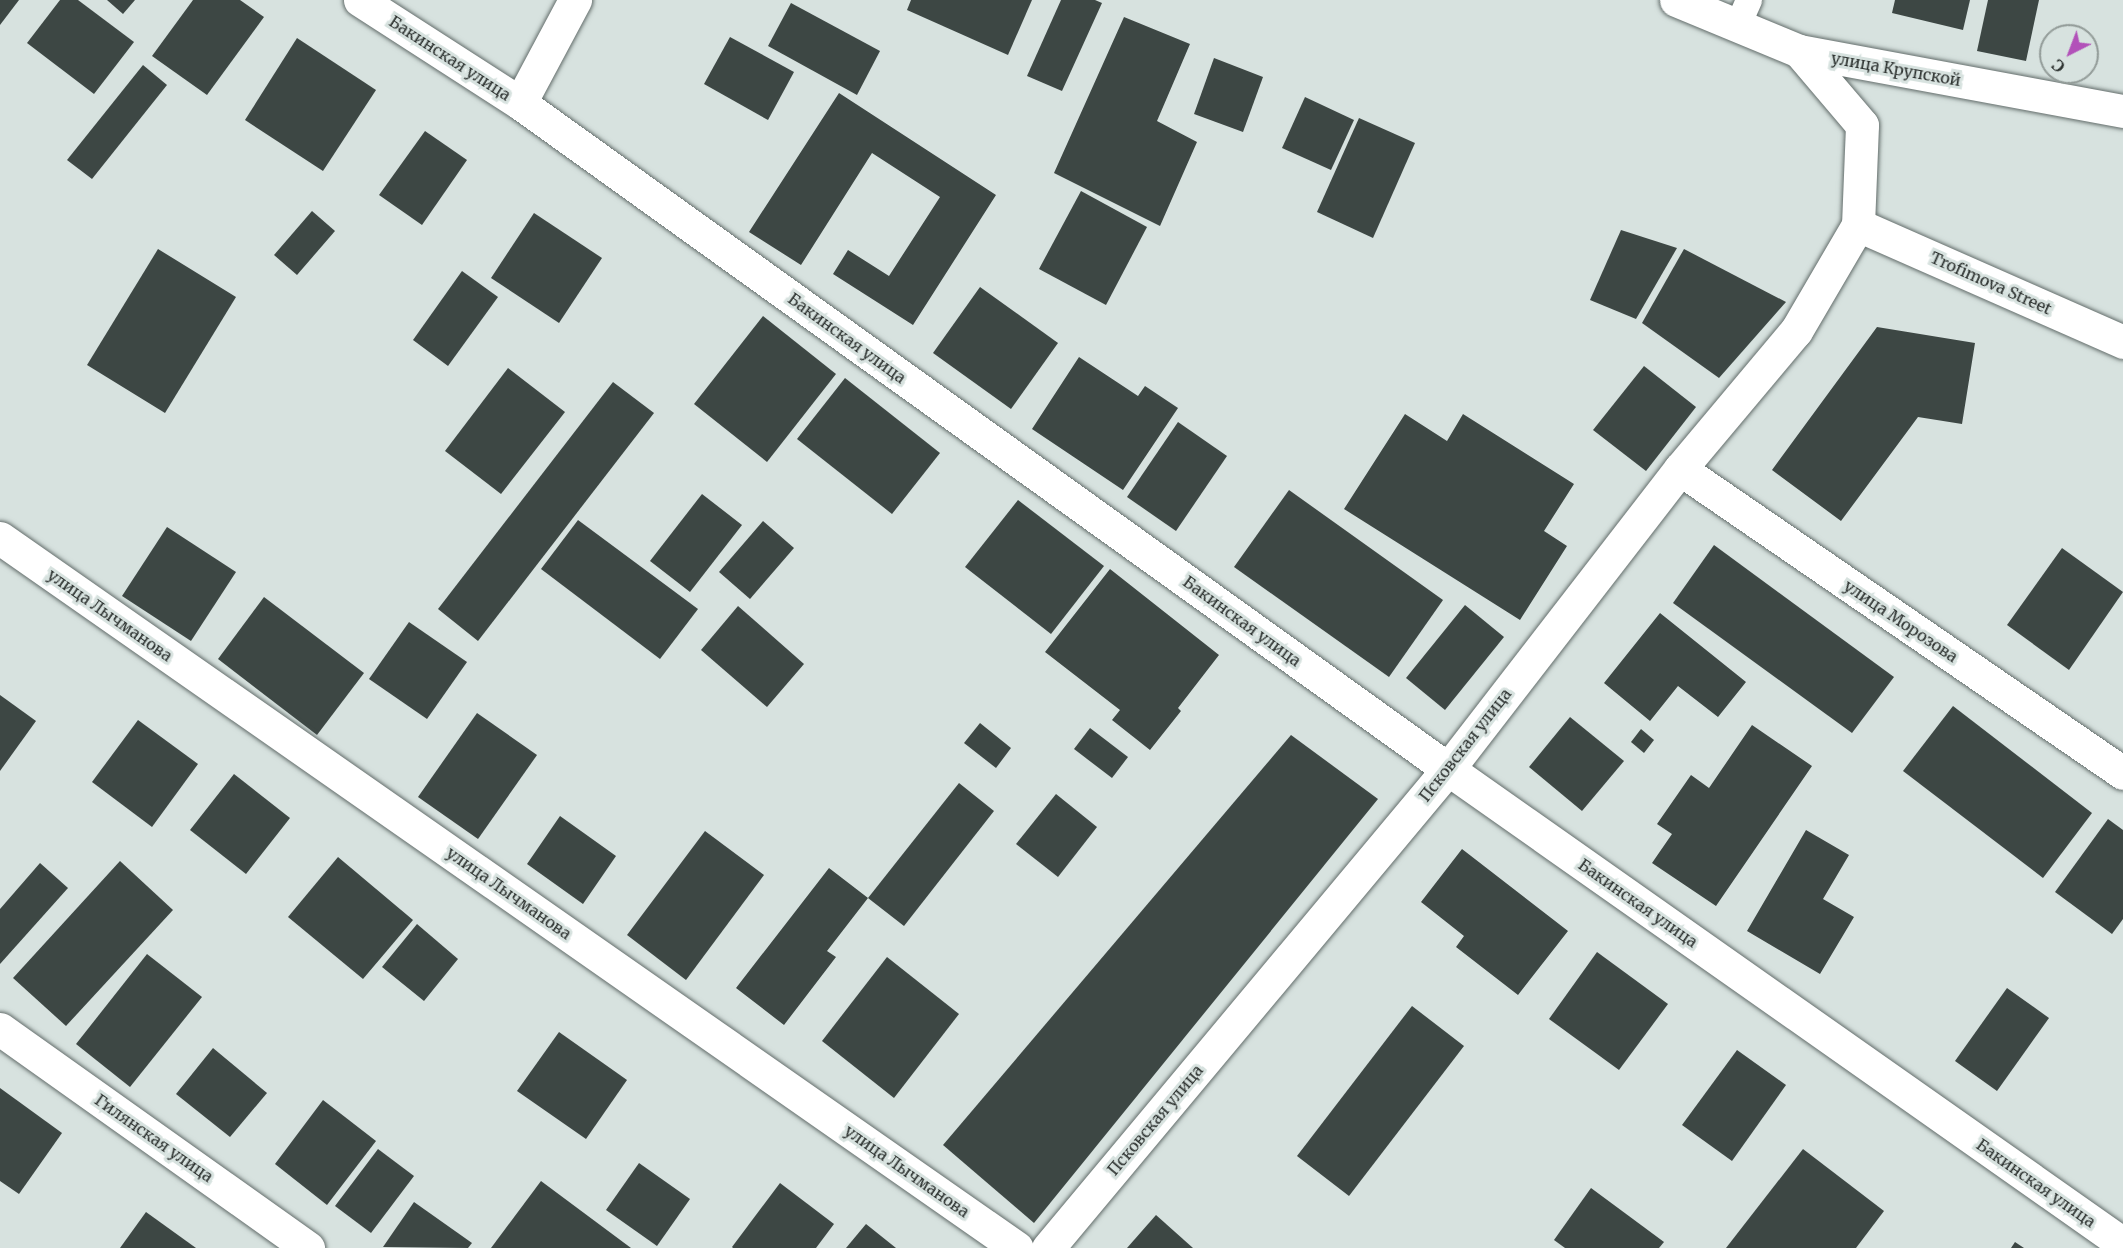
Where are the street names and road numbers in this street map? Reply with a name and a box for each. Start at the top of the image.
street label: Бакинская улица [386,12,514,104]
street label: улица Крупской [1830,48,1962,90]
street label: Trofimova Street [1927,248,2055,318]
street label: Бакинская улица [784,289,910,387]
street label: улица Лычманова [44,565,176,665]
street label: Бакинская улица [1179,572,1305,670]
street label: улица Морозова [1840,576,1962,666]
street label: Псковская улица [1415,685,1515,805]
street label: улица Лычманова [443,843,575,943]
street label: Бакинская улица [1575,855,1701,951]
street label: Псковская улица [1103,1061,1207,1179]
street label: Гилянская улица [91,1090,217,1186]
street label: улица Лычманова [841,1121,973,1221]
street label: Бакинская улица [1973,1135,2099,1231]

